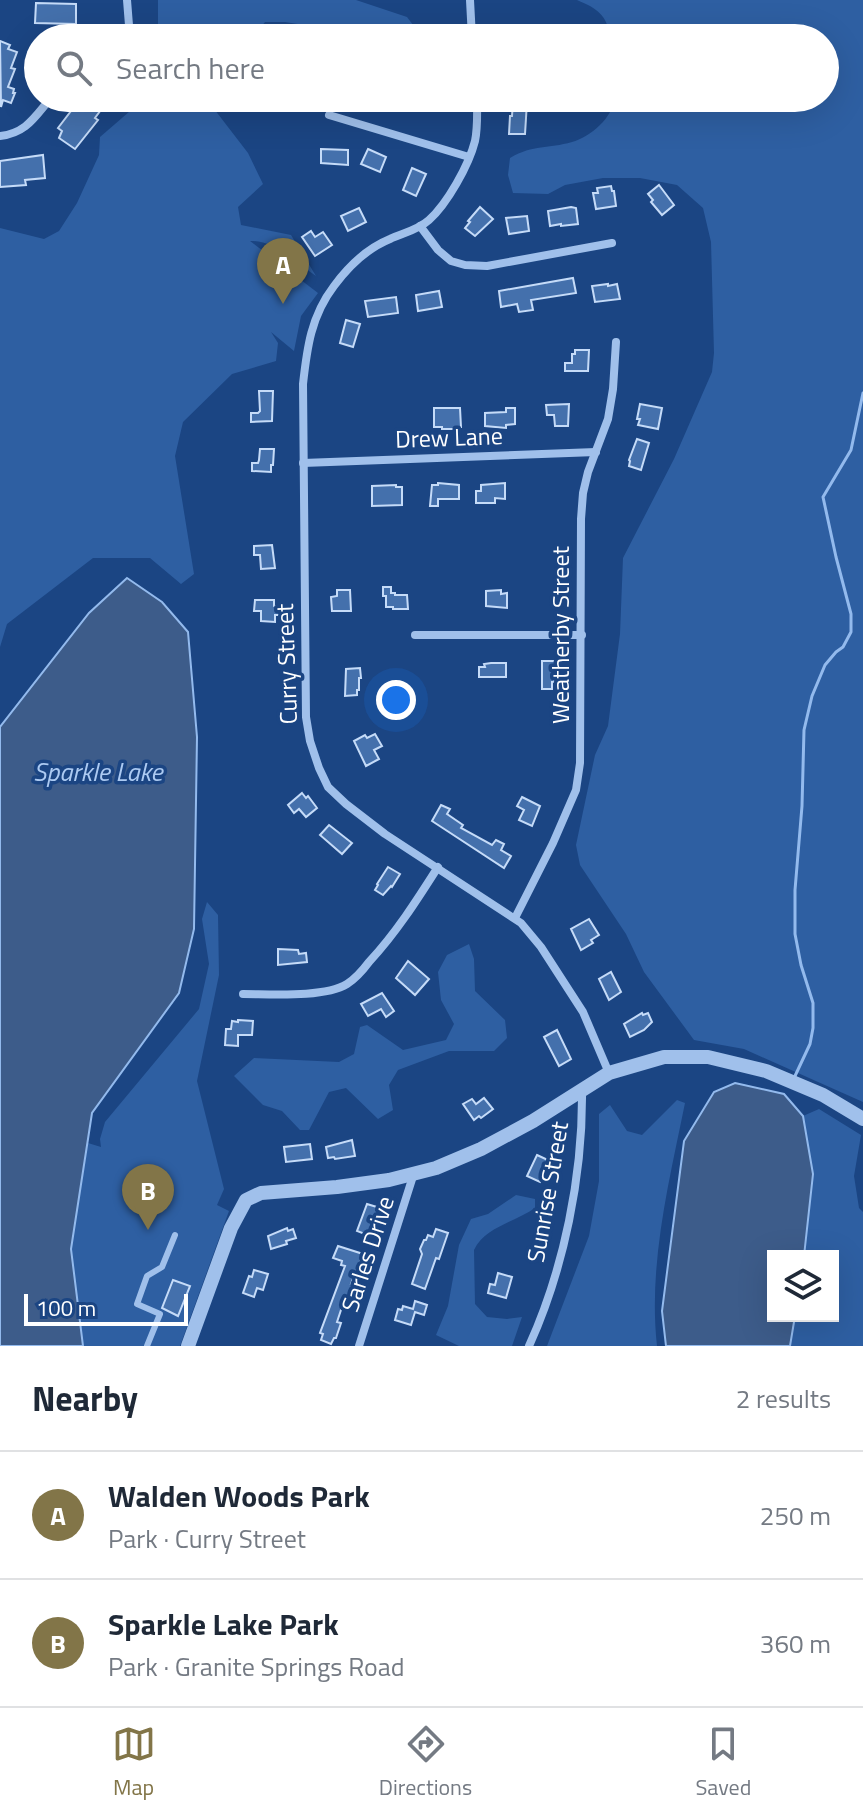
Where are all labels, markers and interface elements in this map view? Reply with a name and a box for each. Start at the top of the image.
search box [24,24,839,112]
text: Search here [116,45,265,91]
icon: search [52,46,96,90]
pin: A [257,238,309,304]
street label: Drew Lane [395,417,503,457]
street label: Weatherby Street [542,546,578,724]
street label: Curry Street [266,602,306,725]
your location [376,680,416,720]
water label: Sparkle Lake [33,752,165,791]
street label: Sunrise Street [517,1118,577,1265]
pin: B [122,1164,174,1230]
street label: Sarles Drive [331,1191,403,1316]
map controls [767,1250,839,1322]
button: layers [767,1250,839,1322]
scale bar [24,1290,188,1326]
text: 100 m [36,1291,96,1325]
text: Nearby [32,1372,138,1424]
text: 2 results [736,1379,831,1418]
text: Walden Woods Park [108,1473,370,1519]
text: A [50,1496,66,1535]
text: 250 m [760,1496,831,1535]
text: Park · Curry Street [108,1519,306,1558]
text: Sparkle Lake Park [108,1601,339,1647]
text: B [50,1624,66,1663]
text: 360 m [760,1624,831,1663]
text: Park · Granite Springs Road [108,1647,404,1686]
tab: Map [112,1722,156,1804]
tab: Directions [379,1722,472,1804]
tab: Saved [695,1722,751,1804]

